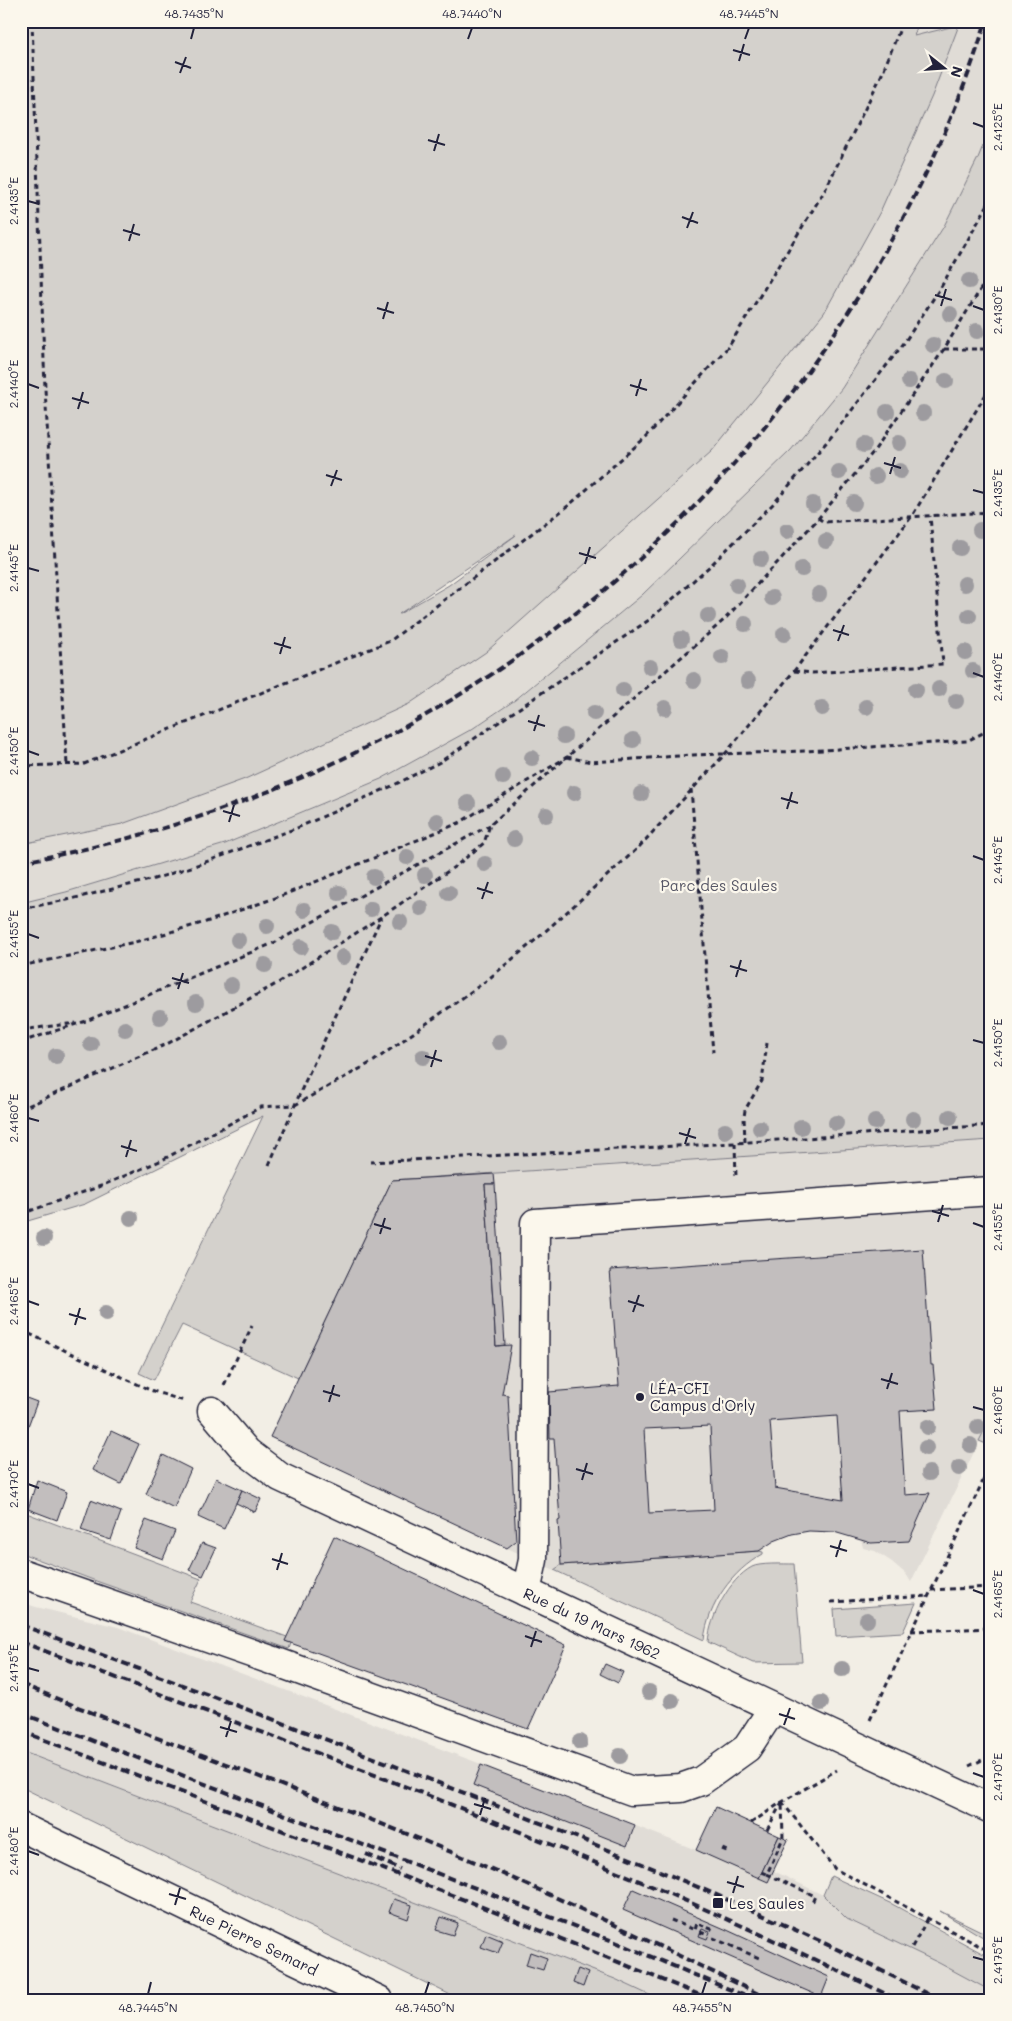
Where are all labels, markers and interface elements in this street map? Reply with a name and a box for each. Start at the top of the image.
text: 48.7435°N [164,5,224,21]
text: 48.7440°N [442,5,502,21]
text: 48.7445°N [719,5,779,21]
north arrow [920,42,970,92]
text: N [946,64,968,80]
text: 2.4125°E [989,103,1005,151]
text: 2.4135°E [5,177,21,225]
text: 2.4130°E [989,286,1005,334]
text: 2.4140°E [5,360,21,408]
text: 2.4135°E [989,469,1005,517]
text: 2.4145°E [5,544,21,592]
text: 2.4140°E [989,653,1005,701]
text: 2.4150°E [5,727,21,775]
text: 2.4145°E [989,836,1005,884]
park label: Parc des Saules [661,875,777,895]
text: 2.4155°E [5,910,21,958]
text: 2.4150°E [989,1019,1005,1067]
text: 2.4160°E [5,1093,21,1142]
text: 2.4155°E [989,1203,1005,1251]
text: 2.4165°E [5,1277,21,1325]
place label: LÉA-CFI Campus d'Orly [650,1378,756,1415]
text: 2.4160°E [989,1385,1005,1434]
marker: LÉA-CFI Campus d'Orly [634,1391,646,1403]
text: 2.4170°E [5,1460,21,1508]
text: 2.4165°E [989,1570,1005,1618]
street label: Rue du 19 Mars 1962 [520,1583,664,1663]
text: 2.4175°E [5,1644,21,1692]
text: 2.4170°E [989,1753,1005,1801]
text: 2.4180°E [5,1826,21,1875]
place label: Les Saules [729,1893,805,1913]
marker: Les Saules [711,1896,725,1910]
street label: Rue Pierre Semard [187,1900,321,1980]
text: 2.4175°E [989,1936,1005,1984]
text: 48.7445°N [118,1999,178,2015]
text: 48.7450°N [395,1999,455,2015]
text: 48.7455°N [672,1999,732,2015]

